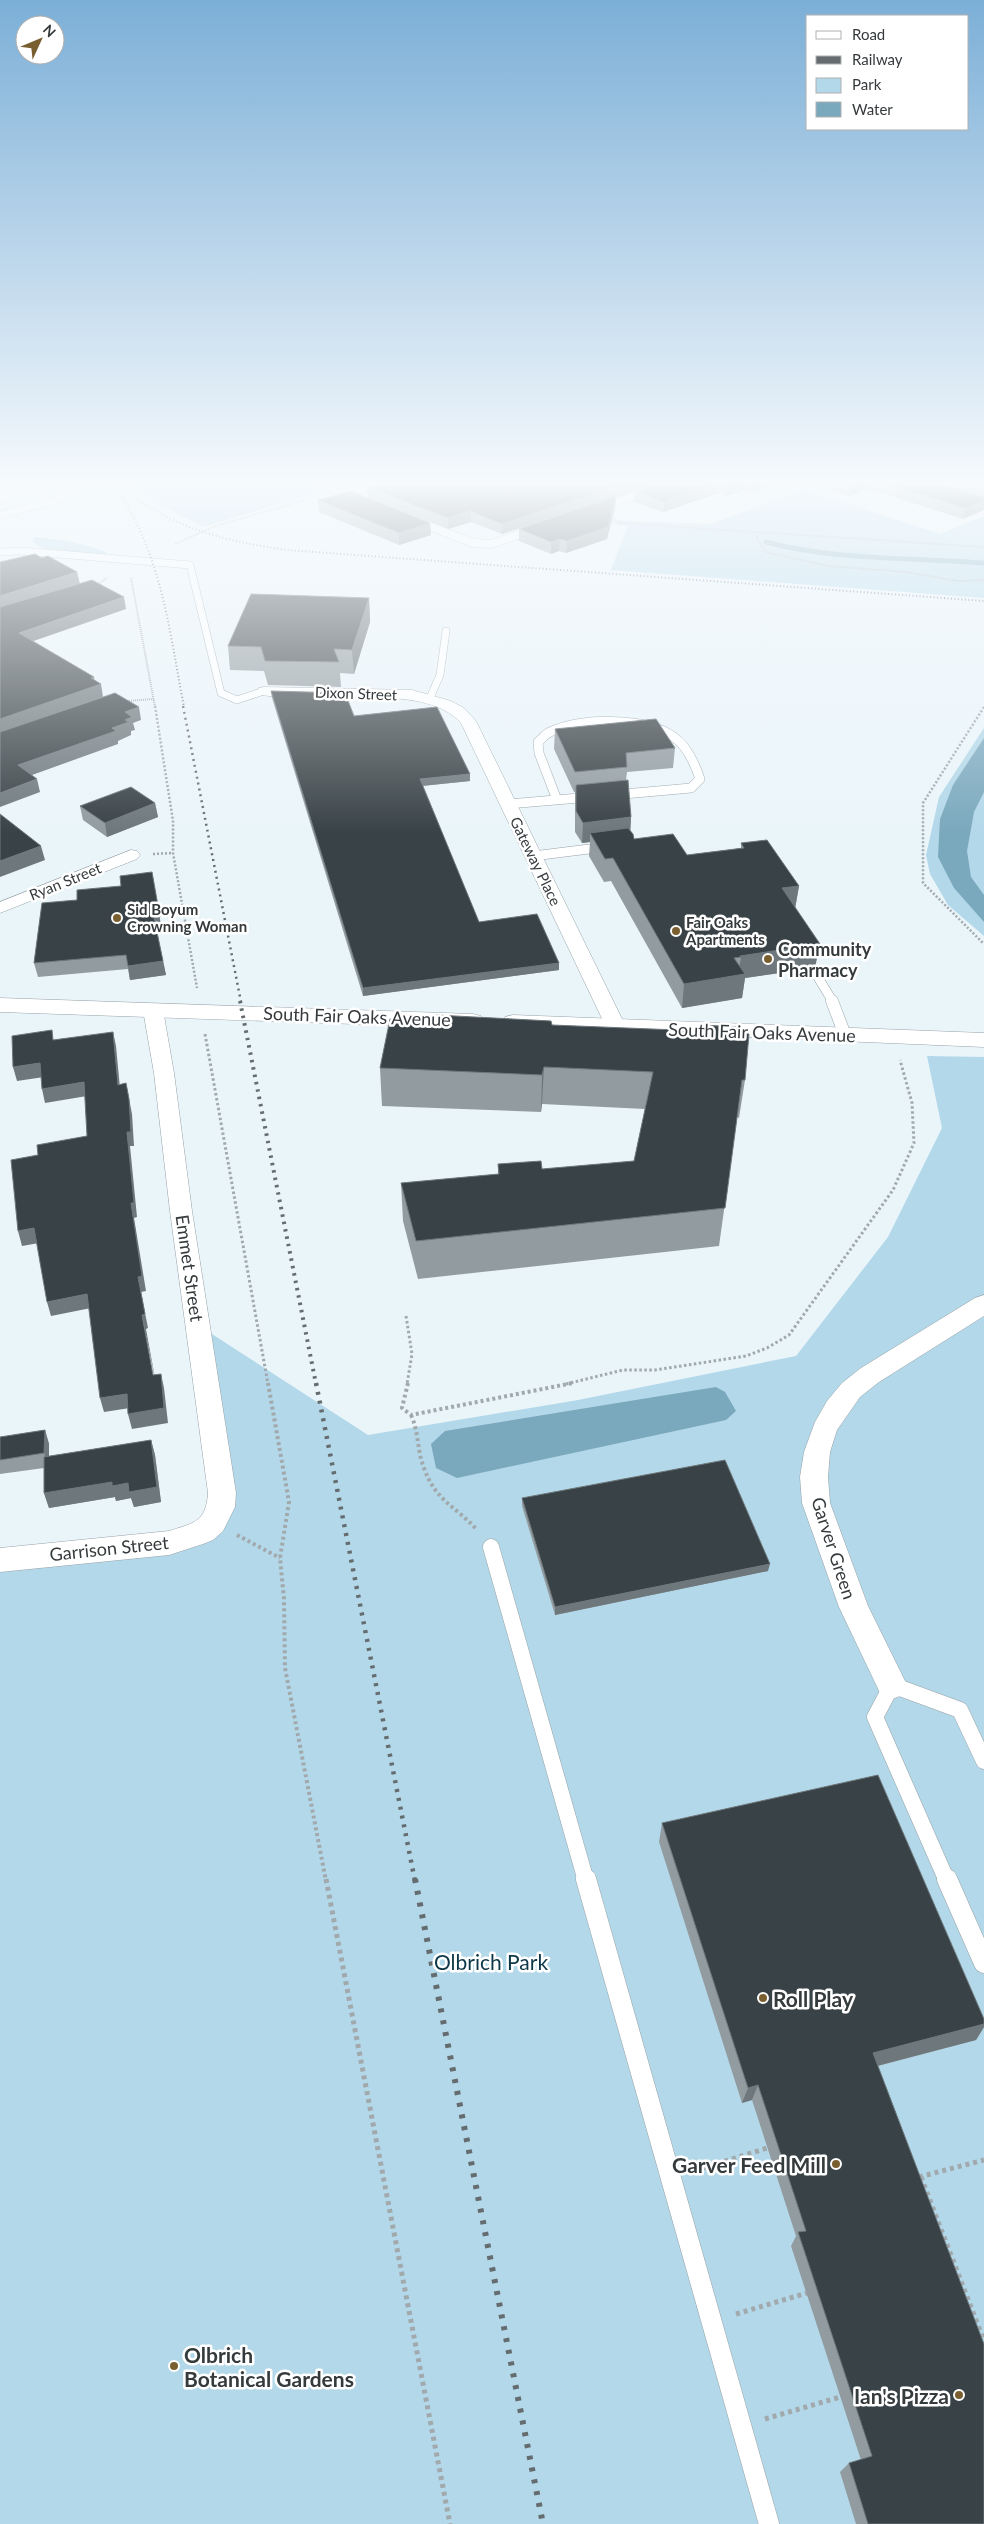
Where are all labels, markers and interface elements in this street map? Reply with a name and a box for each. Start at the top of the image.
north arrow [15,15,65,65]
legend [806,15,969,130]
text: N [40,21,60,40]
text: Road [852,25,885,43]
text: Railway [852,50,903,68]
text: Park [852,75,882,93]
text: Water [852,100,893,118]
street label: Dixon Street [315,683,398,703]
street label: Gateway Place [507,814,565,908]
street label: Ryan Street [26,858,104,904]
place label: Sid Boyum Crowning Woman [127,900,247,935]
marker: Sid Boyum Crowning Woman [111,912,123,924]
place label: Fair Oaks Apartments [685,913,765,948]
marker: Fair Oaks Apartments [670,925,682,937]
place label: Community Pharmacy [778,938,872,981]
marker: Community Pharmacy [762,953,774,965]
street label: South Fair Oaks Avenue [263,1002,451,1030]
street label: South Fair Oaks Avenue [668,1018,856,1046]
street label: Emmet Street [172,1213,208,1323]
street label: Garver Green [807,1494,861,1602]
street label: Garrison Street [48,1531,170,1565]
park label: Olbrich Park [434,1949,548,1974]
place label: Roll Play [773,1986,854,2011]
marker: Roll Play [757,1992,769,2004]
place label: Garver Feed Mill [672,2152,826,2177]
marker: Garver Feed Mill [830,2158,842,2170]
place label: Olbrich Botanical Gardens [184,2342,354,2391]
marker: Olbrich Botanical Gardens [168,2360,180,2372]
place label: Ian's Pizza [854,2383,949,2408]
marker: Ian's Pizza [953,2389,965,2401]

